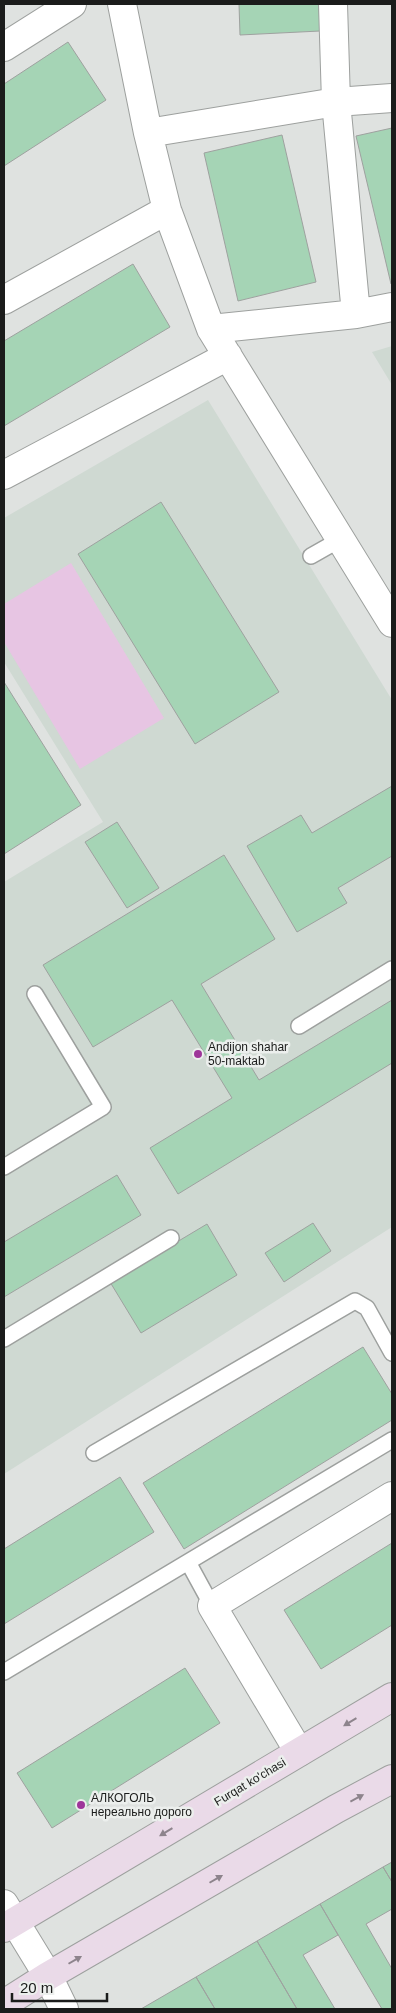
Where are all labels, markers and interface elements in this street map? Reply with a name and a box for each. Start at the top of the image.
place label: Andijon shahar 50-maktab [208,1040,288,1068]
marker: Andijon shahar 50-maktab [192,1048,204,1060]
one-way arrow [344,1717,357,1726]
street label: Furqat ko'chasi [212,1755,288,1809]
place label: АЛКОГОЛЬ нереально дорого [91,1791,192,1819]
one-way arrow [350,1794,364,1802]
marker: АЛКОГОЛЬ нереально дорого [75,1799,87,1811]
one-way arrow [159,1827,172,1836]
one-way arrow [209,1874,222,1883]
one-way arrow [69,1956,82,1965]
scale bar [12,1970,108,2002]
text: 20 m [20,1979,53,1996]

